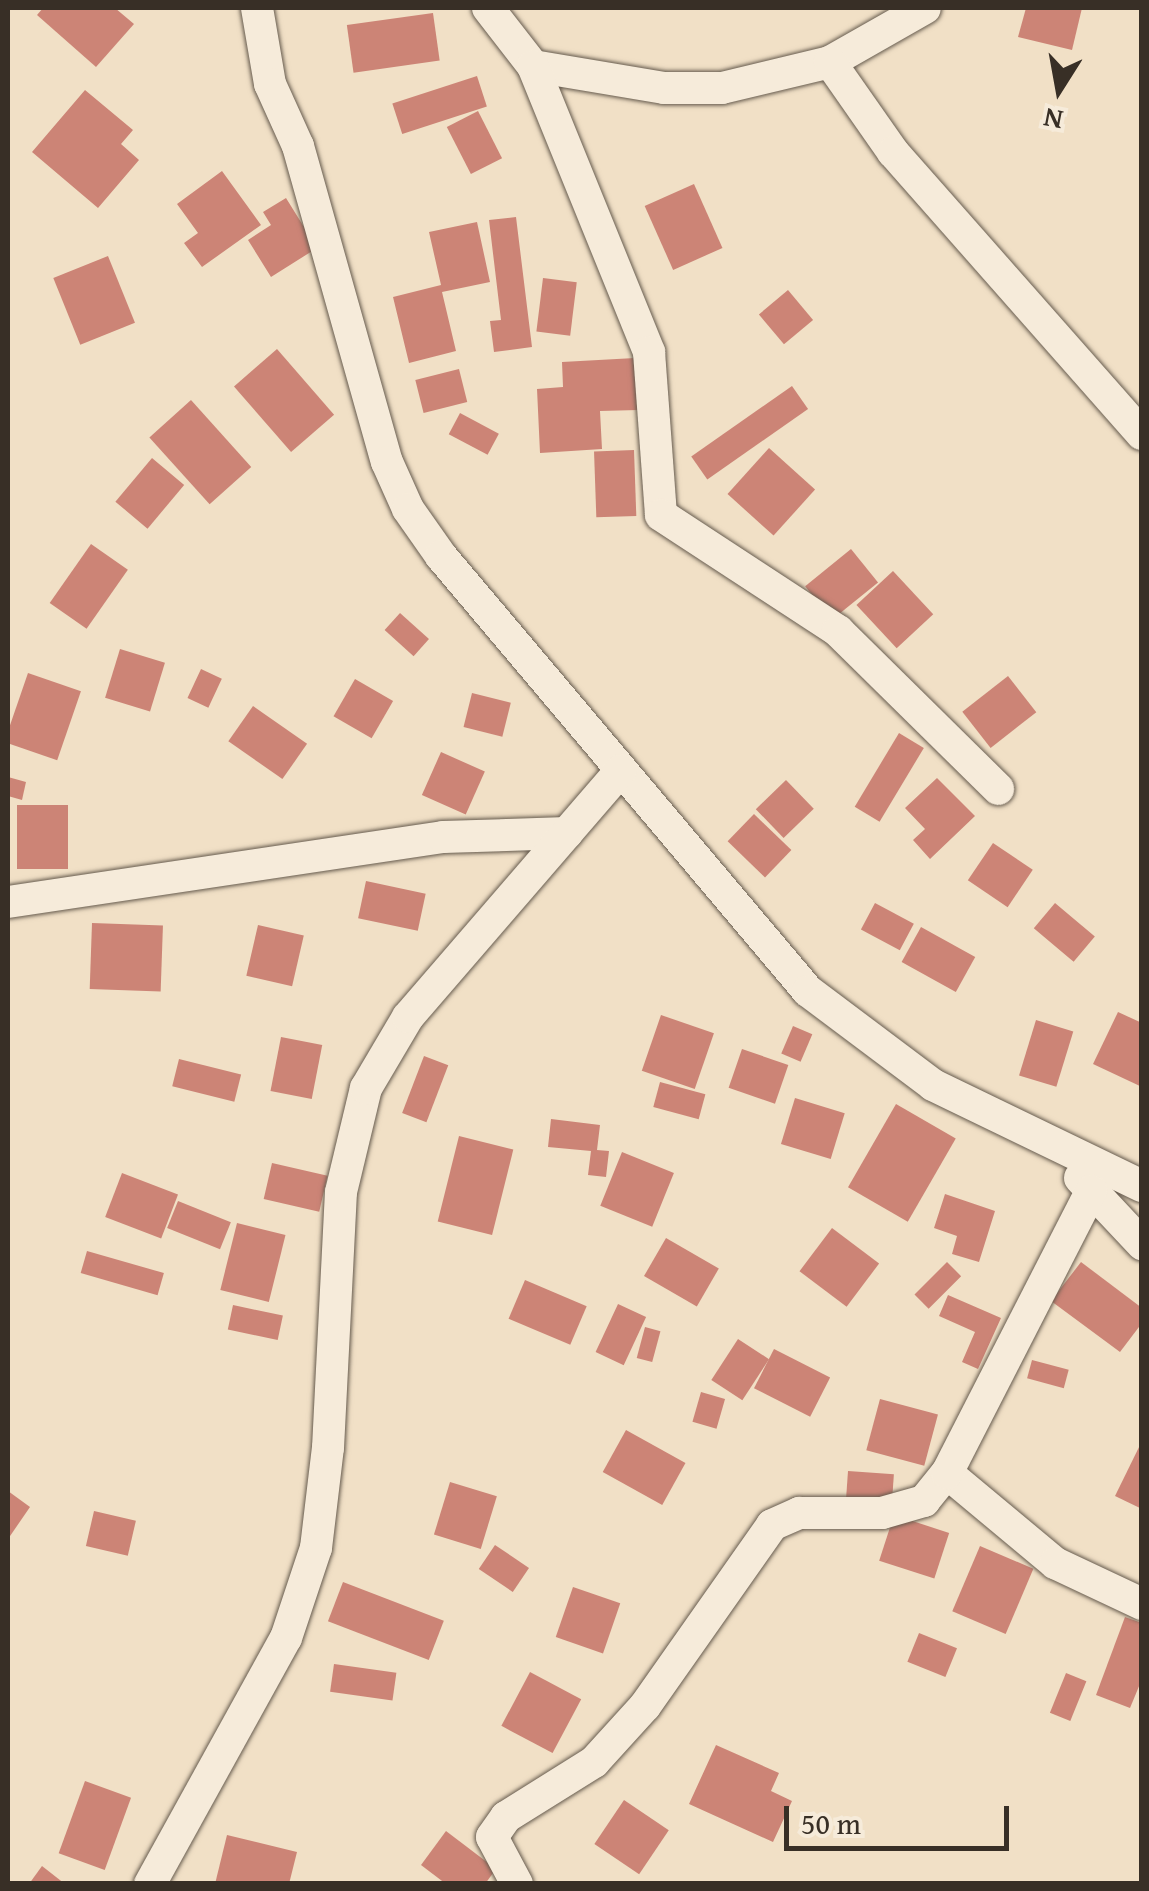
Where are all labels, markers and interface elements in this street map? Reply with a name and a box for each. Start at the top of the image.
north arrow [1009,40,1109,140]
text: N [1040,98,1066,142]
scale bar [789,1786,1014,1848]
text: 50 m [801,1801,861,1845]

